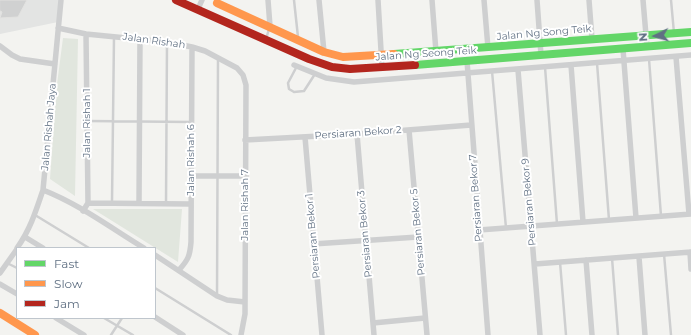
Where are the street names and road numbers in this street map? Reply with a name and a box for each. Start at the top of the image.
street label: Jalan Ng Song Teik [496,23,592,43]
street label: Jalan Rishah [122,31,186,51]
street label: Jalan Ng Seong Teik [375,44,477,64]
street label: Jalan Rishah Jaya [39,83,59,171]
street label: Jalan Rishah 1 [81,88,93,158]
street label: Jalan Rishah 6 [185,124,197,196]
street label: Persiaran Bekor 2 [314,124,402,142]
street label: Persiaran Bekor 7 [467,154,485,242]
street label: Persiaran Bekor 9 [519,158,539,246]
street label: Jalan Rishah 7 [239,169,251,241]
street label: Persiaran Bekor 5 [408,188,428,276]
street label: Persiaran Bekor 3 [355,190,375,278]
street label: Persiaran Bekor 1 [303,193,323,279]

